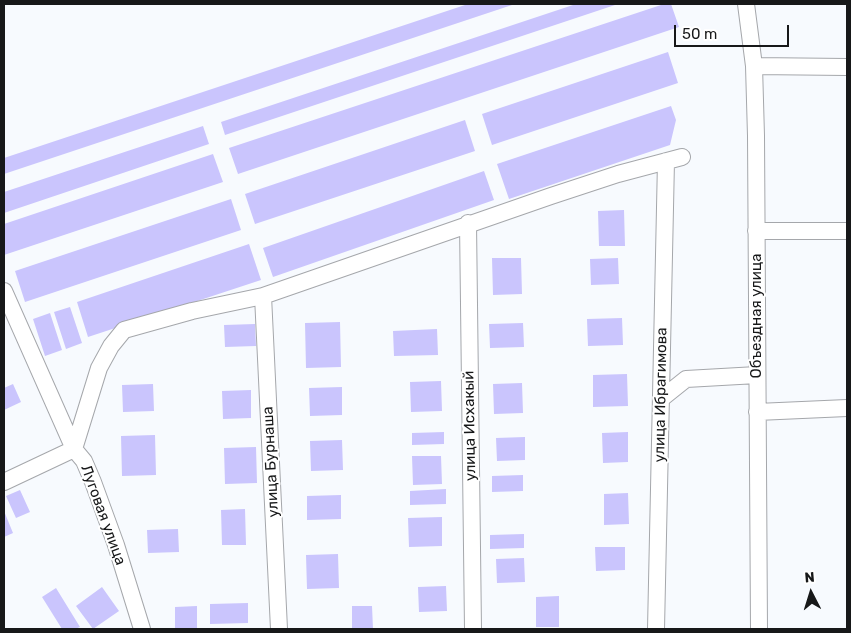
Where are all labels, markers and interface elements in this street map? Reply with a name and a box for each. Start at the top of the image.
scale bar [676,15,791,47]
text: 50 m [682,25,717,43]
street label: Объездная улица [748,254,766,378]
street label: улица Ибрагимова [651,327,671,463]
street label: улица Исхакый [460,371,480,481]
street label: улица Бурнаша [259,406,283,518]
street label: Луговая улица [77,462,129,568]
north arrow [786,568,836,618]
text: N [804,569,815,586]

